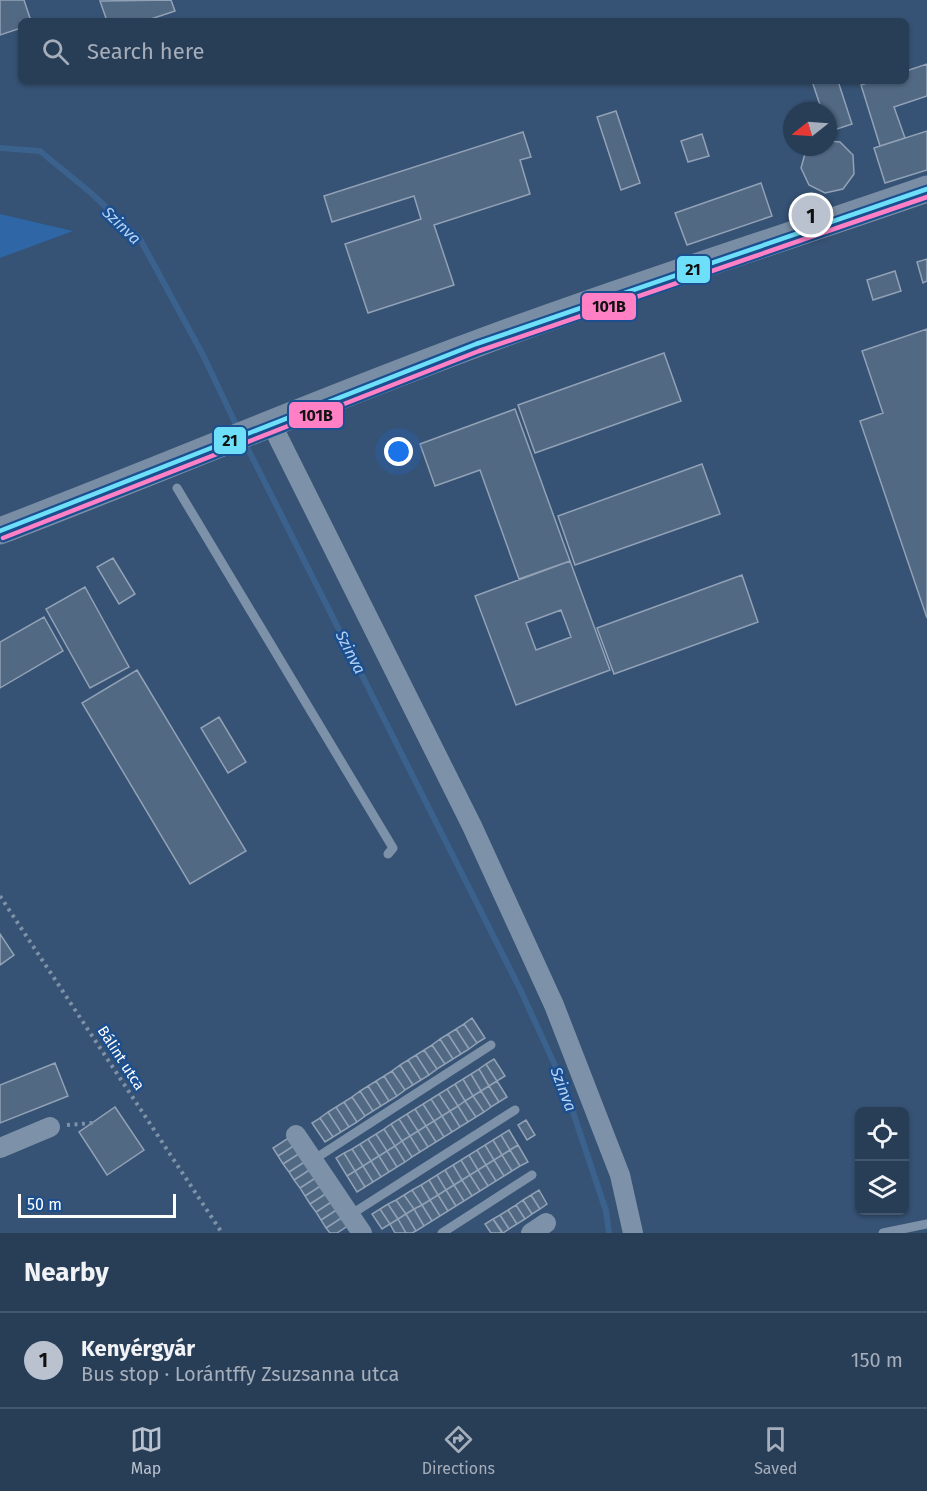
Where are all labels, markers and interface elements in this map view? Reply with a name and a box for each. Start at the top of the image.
search box [18,18,909,84]
icon: search [39,35,72,68]
text: Search here [87,38,205,65]
north arrow [783,102,837,156]
pin: 1 [792,192,830,238]
water label: Szinva [98,202,145,248]
line badge: 21 [676,255,711,284]
text: 21 [685,260,701,279]
line badge: 101B [581,292,637,321]
text: 101B [592,297,626,316]
line badge: 101B [288,401,344,429]
text: 101B [299,406,333,425]
line badge: 21 [213,426,247,455]
text: 21 [222,431,238,450]
your location [384,437,413,466]
water label: Szinva [331,627,369,677]
street label: Bálint utca [94,1022,148,1094]
water label: Szinva [546,1063,581,1114]
map controls [855,1107,909,1215]
button: locate [855,1107,909,1161]
button: layers [855,1161,909,1215]
scale bar [18,1191,176,1218]
text: 50 m [27,1195,62,1214]
text: Nearby [24,1257,109,1288]
text: Kenyérgyár [81,1335,195,1362]
text: 1 [39,1348,48,1372]
text: 150 m [851,1348,903,1372]
text: Bus stop · Lorántffy Zsuzsanna utca [81,1362,399,1386]
tab: Map [130,1423,163,1478]
tab: Directions [422,1423,495,1478]
tab: Saved [754,1423,797,1478]

